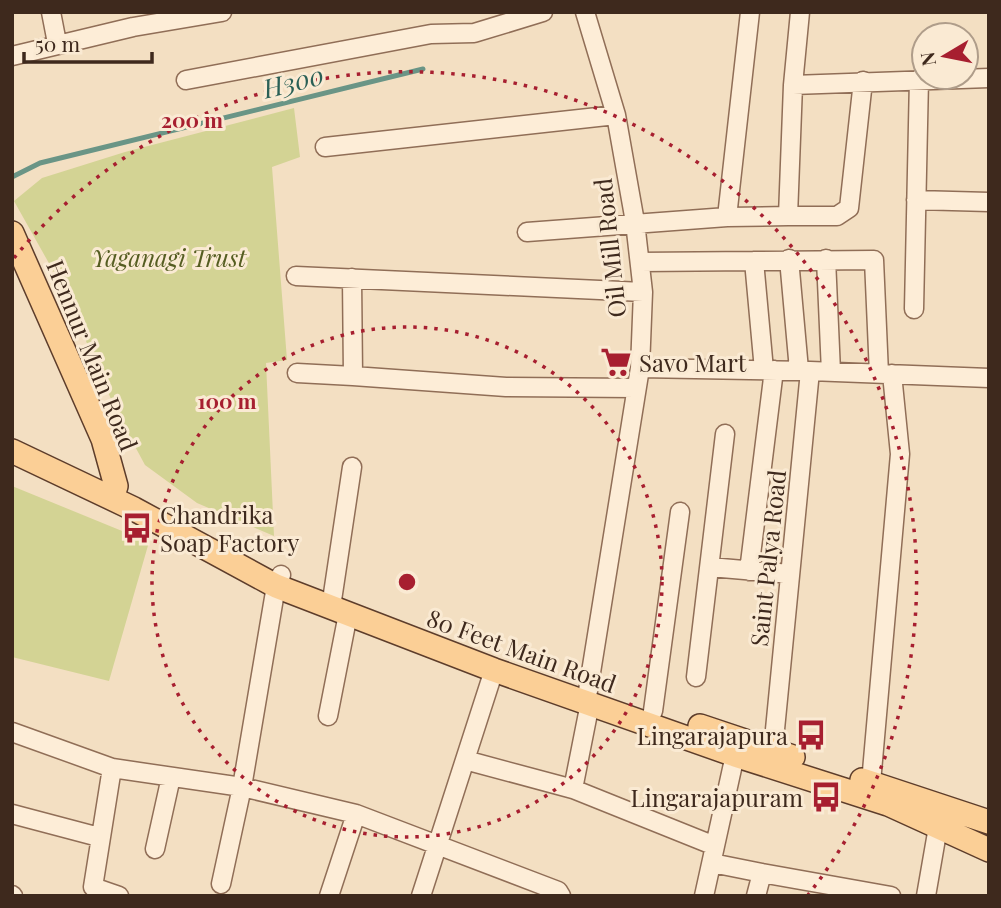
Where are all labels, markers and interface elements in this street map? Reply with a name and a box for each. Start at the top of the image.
scale bar [24,21,152,65]
north arrow [910,21,980,91]
text: 50 m [35,29,81,57]
text: N [913,50,941,68]
water label: H300 [258,57,327,106]
text: 200 m [161,105,223,133]
street label: Oil Mill Road [586,177,632,319]
park label: Yaganagi Trust [92,241,247,273]
street label: Hennur Main Road [40,255,146,455]
supermarket icon: Savo Mart [599,345,633,379]
place label: Savo Mart [639,346,747,378]
text: 100 m [197,386,257,414]
street label: Saint Palya Road [742,468,792,648]
place label: Chandrika Soap Factory [160,498,299,558]
bus stop icon: Chandrika Soap Factory [120,511,154,545]
centre of rings [395,570,419,594]
street label: 80 Feet Main Road [423,601,621,699]
bus stop icon: Lingarajapura [794,718,828,752]
place label: Lingarajapura [637,719,788,751]
bus stop icon: Lingarajapuram [809,780,843,814]
place label: Lingarajapuram [631,781,803,813]

